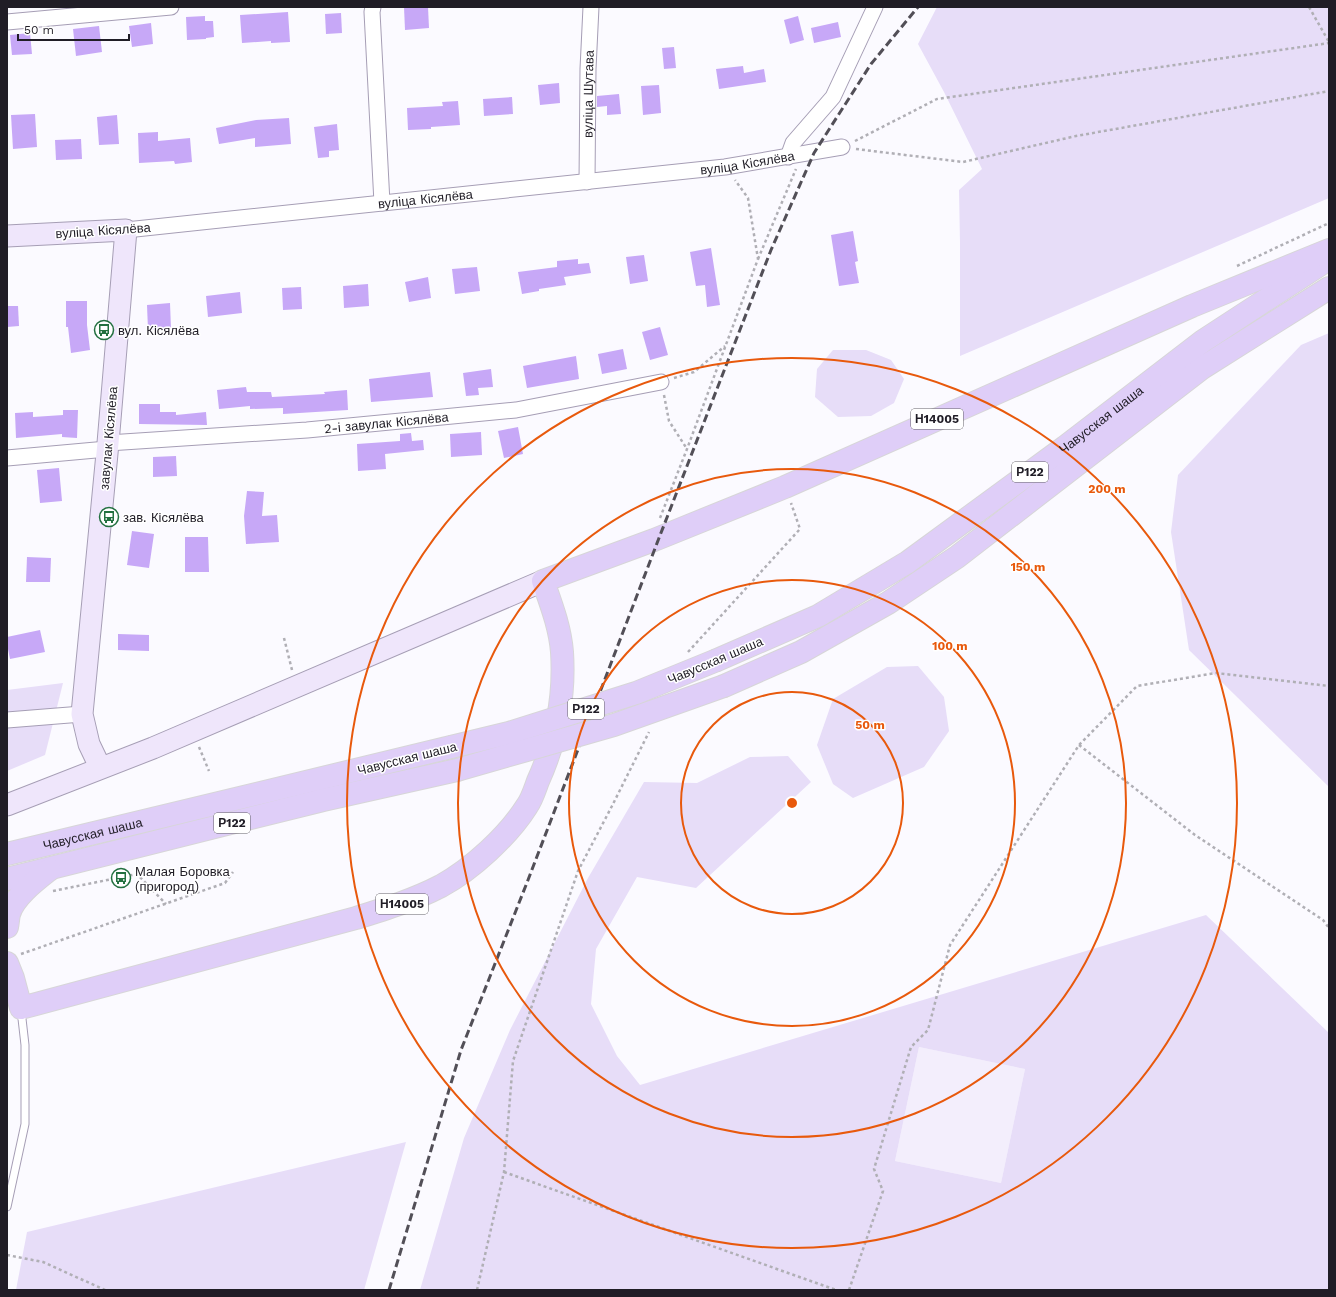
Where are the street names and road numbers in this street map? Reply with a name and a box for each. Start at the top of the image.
street label: вуліца Шутава [580,49,597,138]
street label: вуліца Кісялёва [699,148,796,178]
street label: вуліца Кісялёва [377,186,474,211]
street label: вуліца Кісялёва [55,220,152,241]
street label: Чавусская шаша [1056,382,1147,457]
street label: завулак Кісялёва [97,385,121,490]
street label: 2-і завулак Кісялёва [323,409,450,436]
road number: Н14005 [911,409,963,429]
road number: Р122 [1012,462,1048,482]
street label: Чавусская шаша [665,633,766,687]
road number: Р122 [568,699,604,719]
street label: Чавусская шаша [356,739,459,778]
road number: Р122 [214,813,250,833]
street label: Чавусская шаша [41,814,145,853]
road number: Н14005 [376,894,428,914]

